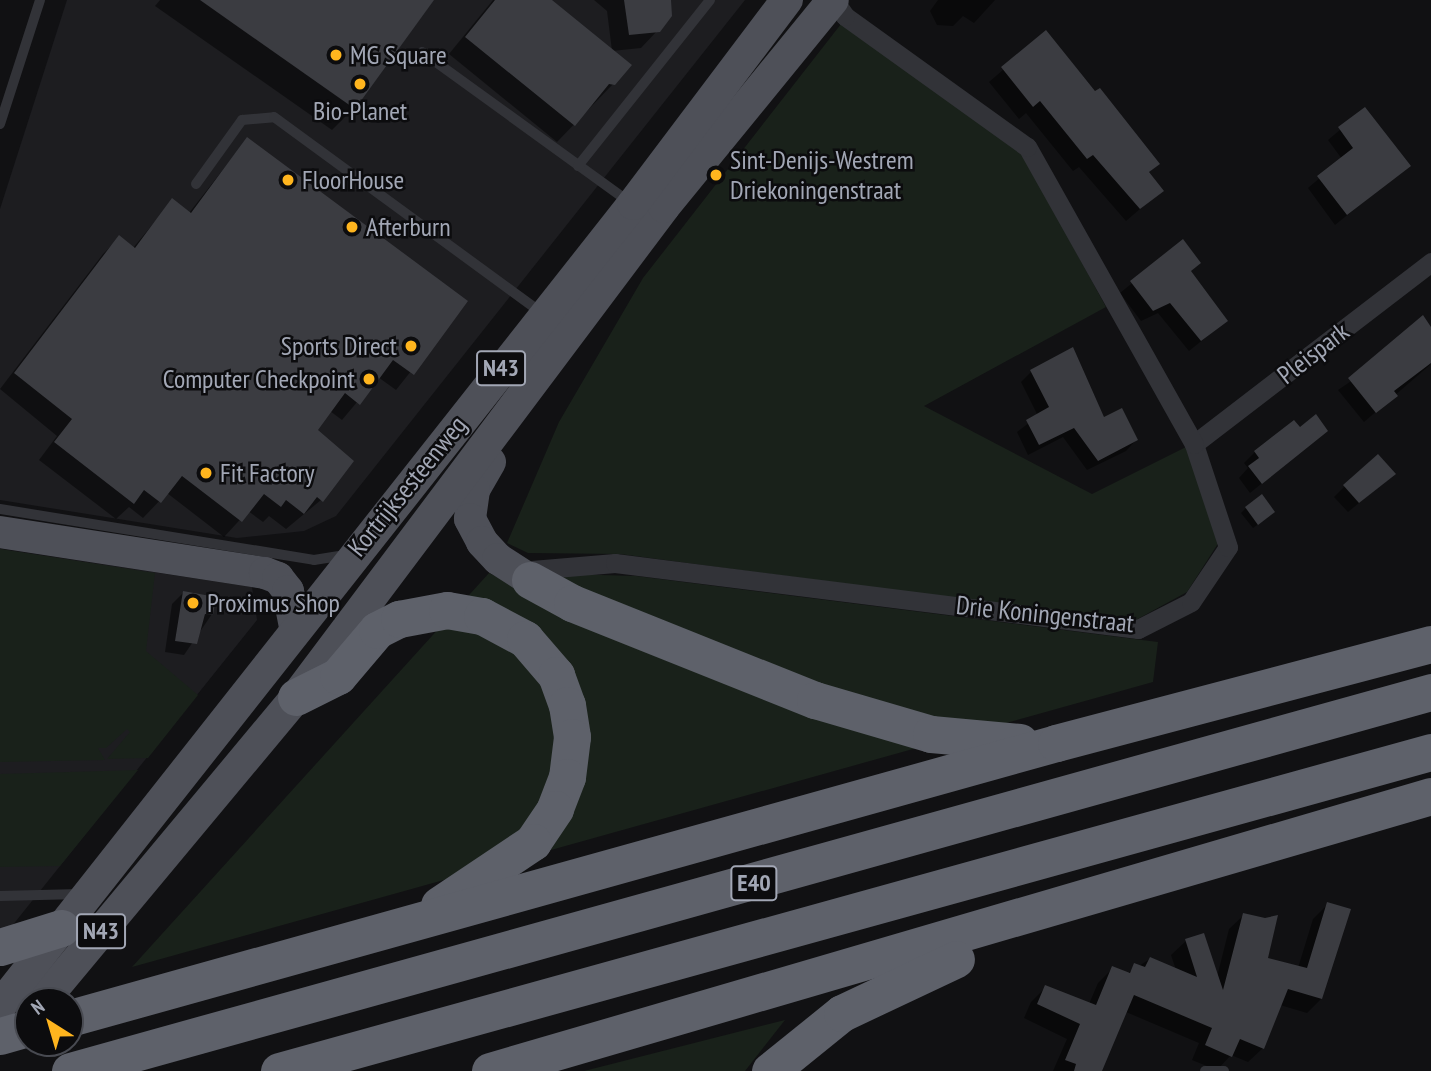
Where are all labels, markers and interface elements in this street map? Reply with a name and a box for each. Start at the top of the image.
place label: MG Square [350,39,447,71]
marker: MG Square [328,47,344,63]
marker: Bio-Planet [352,76,368,92]
place label: Bio-Planet [313,95,407,127]
place label: Sint-Denijs-Westrem Driekoningenstraat [730,144,914,206]
place label: FloorHouse [302,164,404,196]
marker: Sint-Denijs-Westrem Driekoningenstraat [708,167,724,183]
marker: FloorHouse [280,172,296,188]
place label: Afterburn [366,211,451,243]
marker: Afterburn [344,219,360,235]
street label: Pleispark [1271,316,1355,390]
place label: Sports Direct [281,330,397,362]
marker: Sports Direct [403,338,419,354]
road number: N43 [475,348,527,388]
place label: Computer Checkpoint [163,363,355,395]
marker: Computer Checkpoint [361,371,377,387]
street label: Kortrijksesteenweg [341,410,473,562]
place label: Fit Factory [220,457,315,489]
marker: Fit Factory [198,465,214,481]
place label: Proximus Shop [207,587,340,619]
street label: Drie Koningenstraat [955,589,1135,639]
marker: Proximus Shop [185,595,201,611]
road number: E40 [730,862,778,903]
road number: N43 [75,911,127,951]
north arrow [14,987,84,1057]
text: N [26,994,49,1020]

